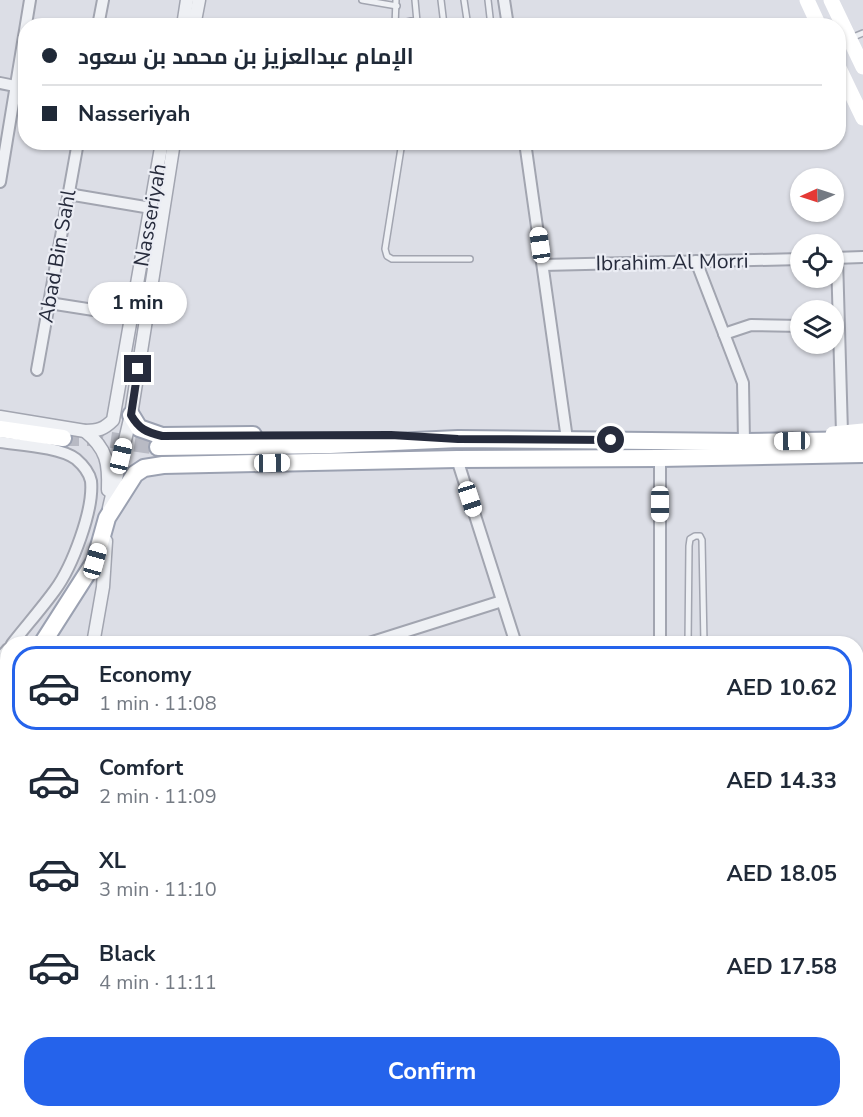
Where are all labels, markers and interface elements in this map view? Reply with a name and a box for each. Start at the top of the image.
text: الإمام عبدالعزيز بن محمد بن سعود [78,42,414,72]
text: Nasseriyah [78,99,190,129]
street label: Nasseriyah [127,161,173,269]
north arrow [790,168,844,222]
map controls [790,168,844,354]
street label: Abad Bin Sahl [31,186,83,325]
car [529,226,551,264]
button: locate [790,234,844,288]
street label: Ibrahim Al Morri [595,247,749,277]
callout: 1 min [88,282,188,324]
text: 1 min [112,289,163,316]
button: layers [790,300,844,354]
route end [124,355,151,382]
route start [597,426,624,453]
car [774,432,810,450]
car [108,436,134,476]
car [254,454,290,472]
car [456,479,484,519]
car [651,486,669,522]
car [81,541,109,581]
text: Economy [99,660,191,690]
icon: car [27,661,81,715]
text: AED 10.62 [727,673,837,703]
text: 1 min · 11:08 [99,690,217,717]
text: Comfort [99,753,183,783]
icon: car [27,754,81,808]
text: AED 14.33 [727,766,837,796]
text: 2 min · 11:09 [99,783,217,810]
text: XL [99,846,126,876]
icon: car [27,847,81,901]
text: AED 18.05 [727,859,837,889]
text: 3 min · 11:10 [99,876,217,903]
text: Black [99,939,155,969]
icon: car [27,940,81,994]
text: AED 17.58 [727,952,837,982]
text: 4 min · 11:11 [99,969,217,996]
button: Confirm [24,1037,840,1106]

